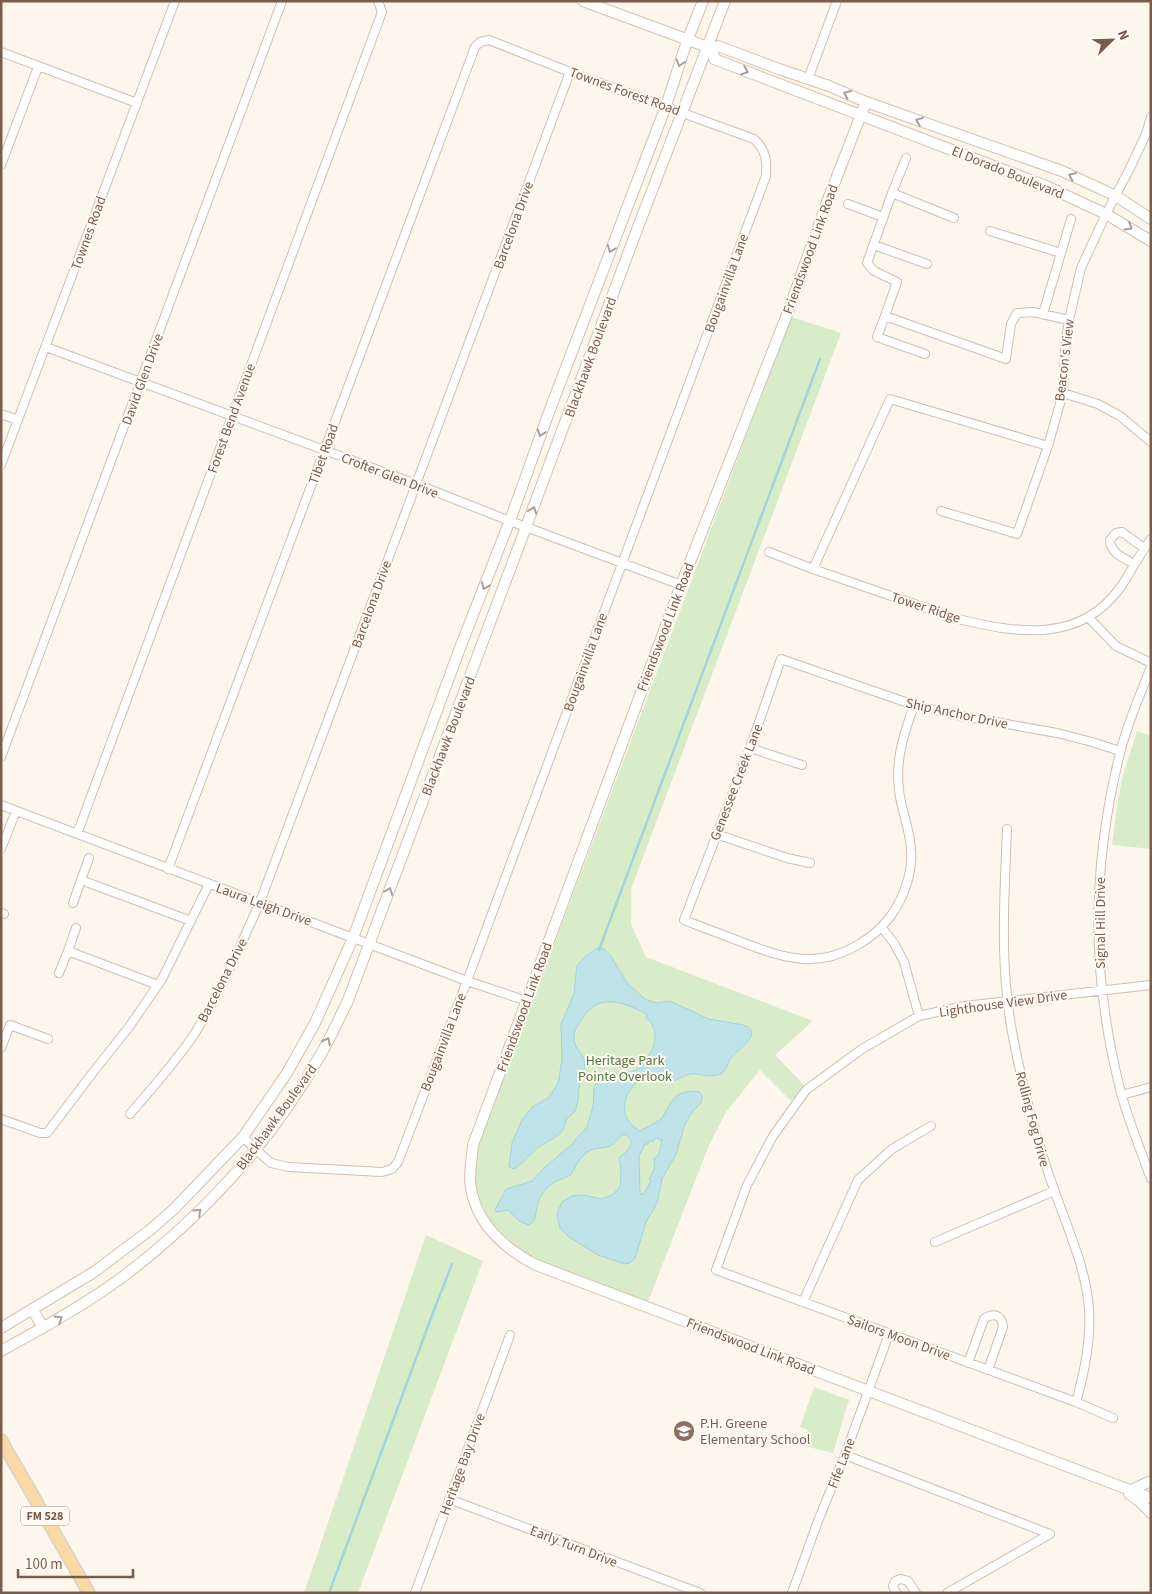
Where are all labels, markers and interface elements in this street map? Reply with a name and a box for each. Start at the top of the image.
north arrow [1087,15,1137,65]
text: N [1112,27,1134,44]
one-way arrow [676,59,686,67]
street label: Townes Forest Road [566,63,683,121]
one-way arrow [741,65,749,75]
one-way arrow [843,90,852,100]
one-way arrow [915,117,924,127]
street label: El Dorado Boulevard [948,141,1067,205]
one-way arrow [1068,171,1077,182]
street label: Barcelona Drive [489,179,539,272]
street label: Friendswood Link Road [778,182,844,317]
street label: Townes Road [66,194,112,273]
one-way arrow [1123,221,1132,231]
street label: Bougainvilla Lane [700,231,754,336]
one-way arrow [607,244,617,252]
street label: Blackhawk Boulevard [560,295,622,420]
street label: Beacon's View [1050,318,1080,403]
street label: David Glen Drive [117,331,169,428]
street label: Forest Bend Avenue [203,361,261,476]
street label: Tibet Road [304,421,344,487]
one-way arrow [537,429,547,437]
street label: Crofter Glen Drive [338,448,441,504]
one-way arrow [527,506,537,514]
street label: Barcelona Drive [347,558,397,651]
street label: Friendswood Link Road [632,560,700,695]
one-way arrow [481,581,491,589]
street label: Tower Ridge [888,587,963,629]
street label: Bougainvilla Lane [559,610,613,715]
street label: Blackhawk Boulevard [417,674,481,799]
street label: Ship Anchor Drive [904,693,1010,735]
street label: Genessee Creek Lane [705,721,768,844]
street label: Signal Hill Drive [1091,877,1111,969]
street label: Laura Leigh Drive [213,878,314,932]
one-way arrow [383,887,393,896]
street label: Barcelona Drive [193,935,253,1026]
street label: Friendswood Link Road [492,940,558,1075]
street label: Lighthouse View Drive [938,985,1068,1023]
street label: Bougainvilla Lane [416,990,472,1094]
one-way arrow [321,1037,332,1046]
park label: Heritage Park Pointe Overlook [578,1051,672,1087]
street label: Blackhawk Boulevard [232,1061,322,1175]
street label: Rolling Fog Drive [1010,1069,1054,1169]
one-way arrow [193,1209,202,1218]
street label: Sailors Moon Drive [844,1310,953,1366]
street label: Friendswood Link Road [683,1313,818,1381]
one-way arrow [53,1315,62,1325]
street label: Heritage Bay Drive [435,1410,491,1518]
place label: P.H. Greene Elementary School [700,1414,811,1450]
school or university icon: P.H. Greene Elementary School [672,1419,696,1443]
street label: Fife Lane [823,1435,861,1491]
road number: FM 528 [21,1506,69,1525]
street label: Early Turn Drive [527,1521,620,1573]
scale bar [18,1546,132,1578]
text: 100 m [25,1554,63,1575]

